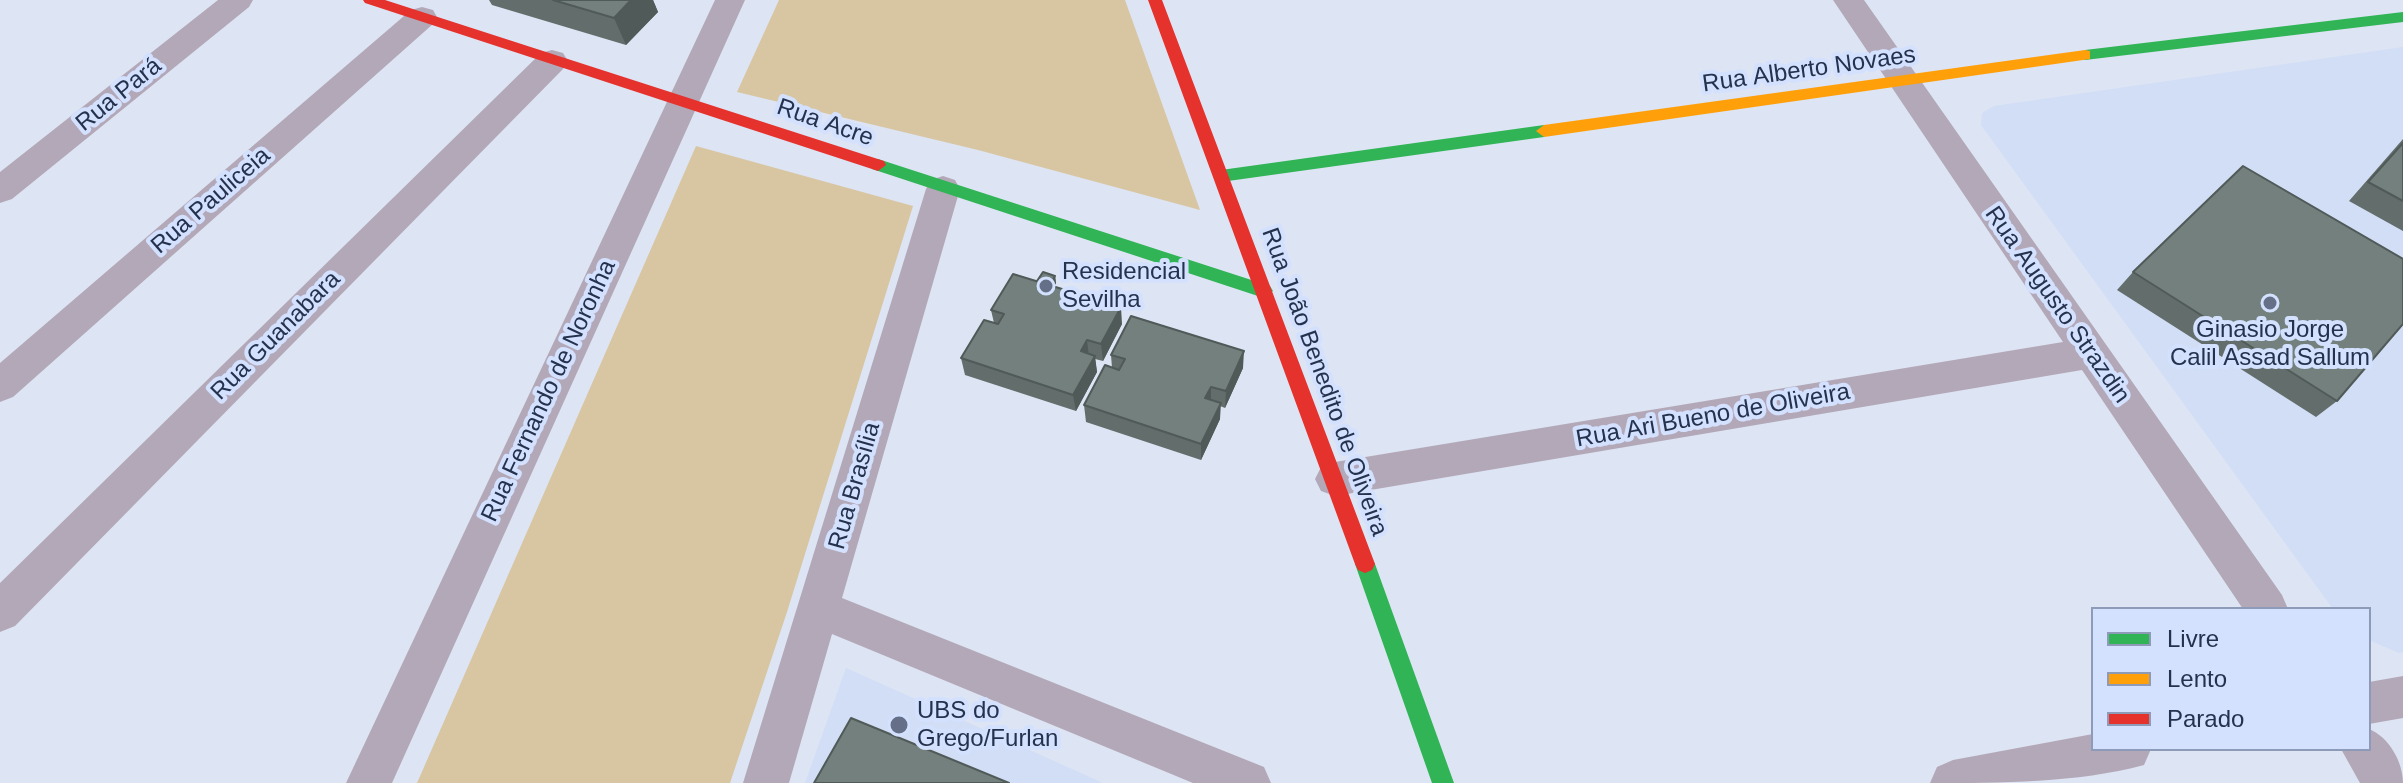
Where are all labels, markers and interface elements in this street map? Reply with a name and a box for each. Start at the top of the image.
street label: Rua Alberto Novaes [1701,41,1917,99]
street label: Rua Pará [71,52,167,138]
street label: Rua Acre [773,93,877,153]
street label: Rua Pauliceia [146,142,276,260]
street label: Rua Augusto Strazdin [1978,201,2136,409]
street label: Rua João Benedito de Oliveira [1255,224,1393,540]
street label: Rua Fernando de Noronha [476,256,622,526]
place label: Residencial Sevilha [1062,258,1186,314]
street label: Rua Guanabara [205,265,347,407]
marker: Residencial Sevilha [1037,277,1055,295]
marker: Ginasio Jorge Calil Assad Sallum [2261,294,2279,312]
place label: Ginasio Jorge Calil Assad Sallum [2170,316,2370,372]
street label: Rua Ari Bueno de Oliveira [1574,378,1852,454]
street label: Rua Brasília [823,419,887,553]
legend [2091,607,2371,751]
text: Livre [2167,625,2219,652]
text: Lento [2167,665,2227,692]
place label: UBS do Grego/Furlan [917,697,1058,753]
text: Parado [2167,705,2244,732]
marker: UBS do Grego/Furlan [888,714,910,736]

